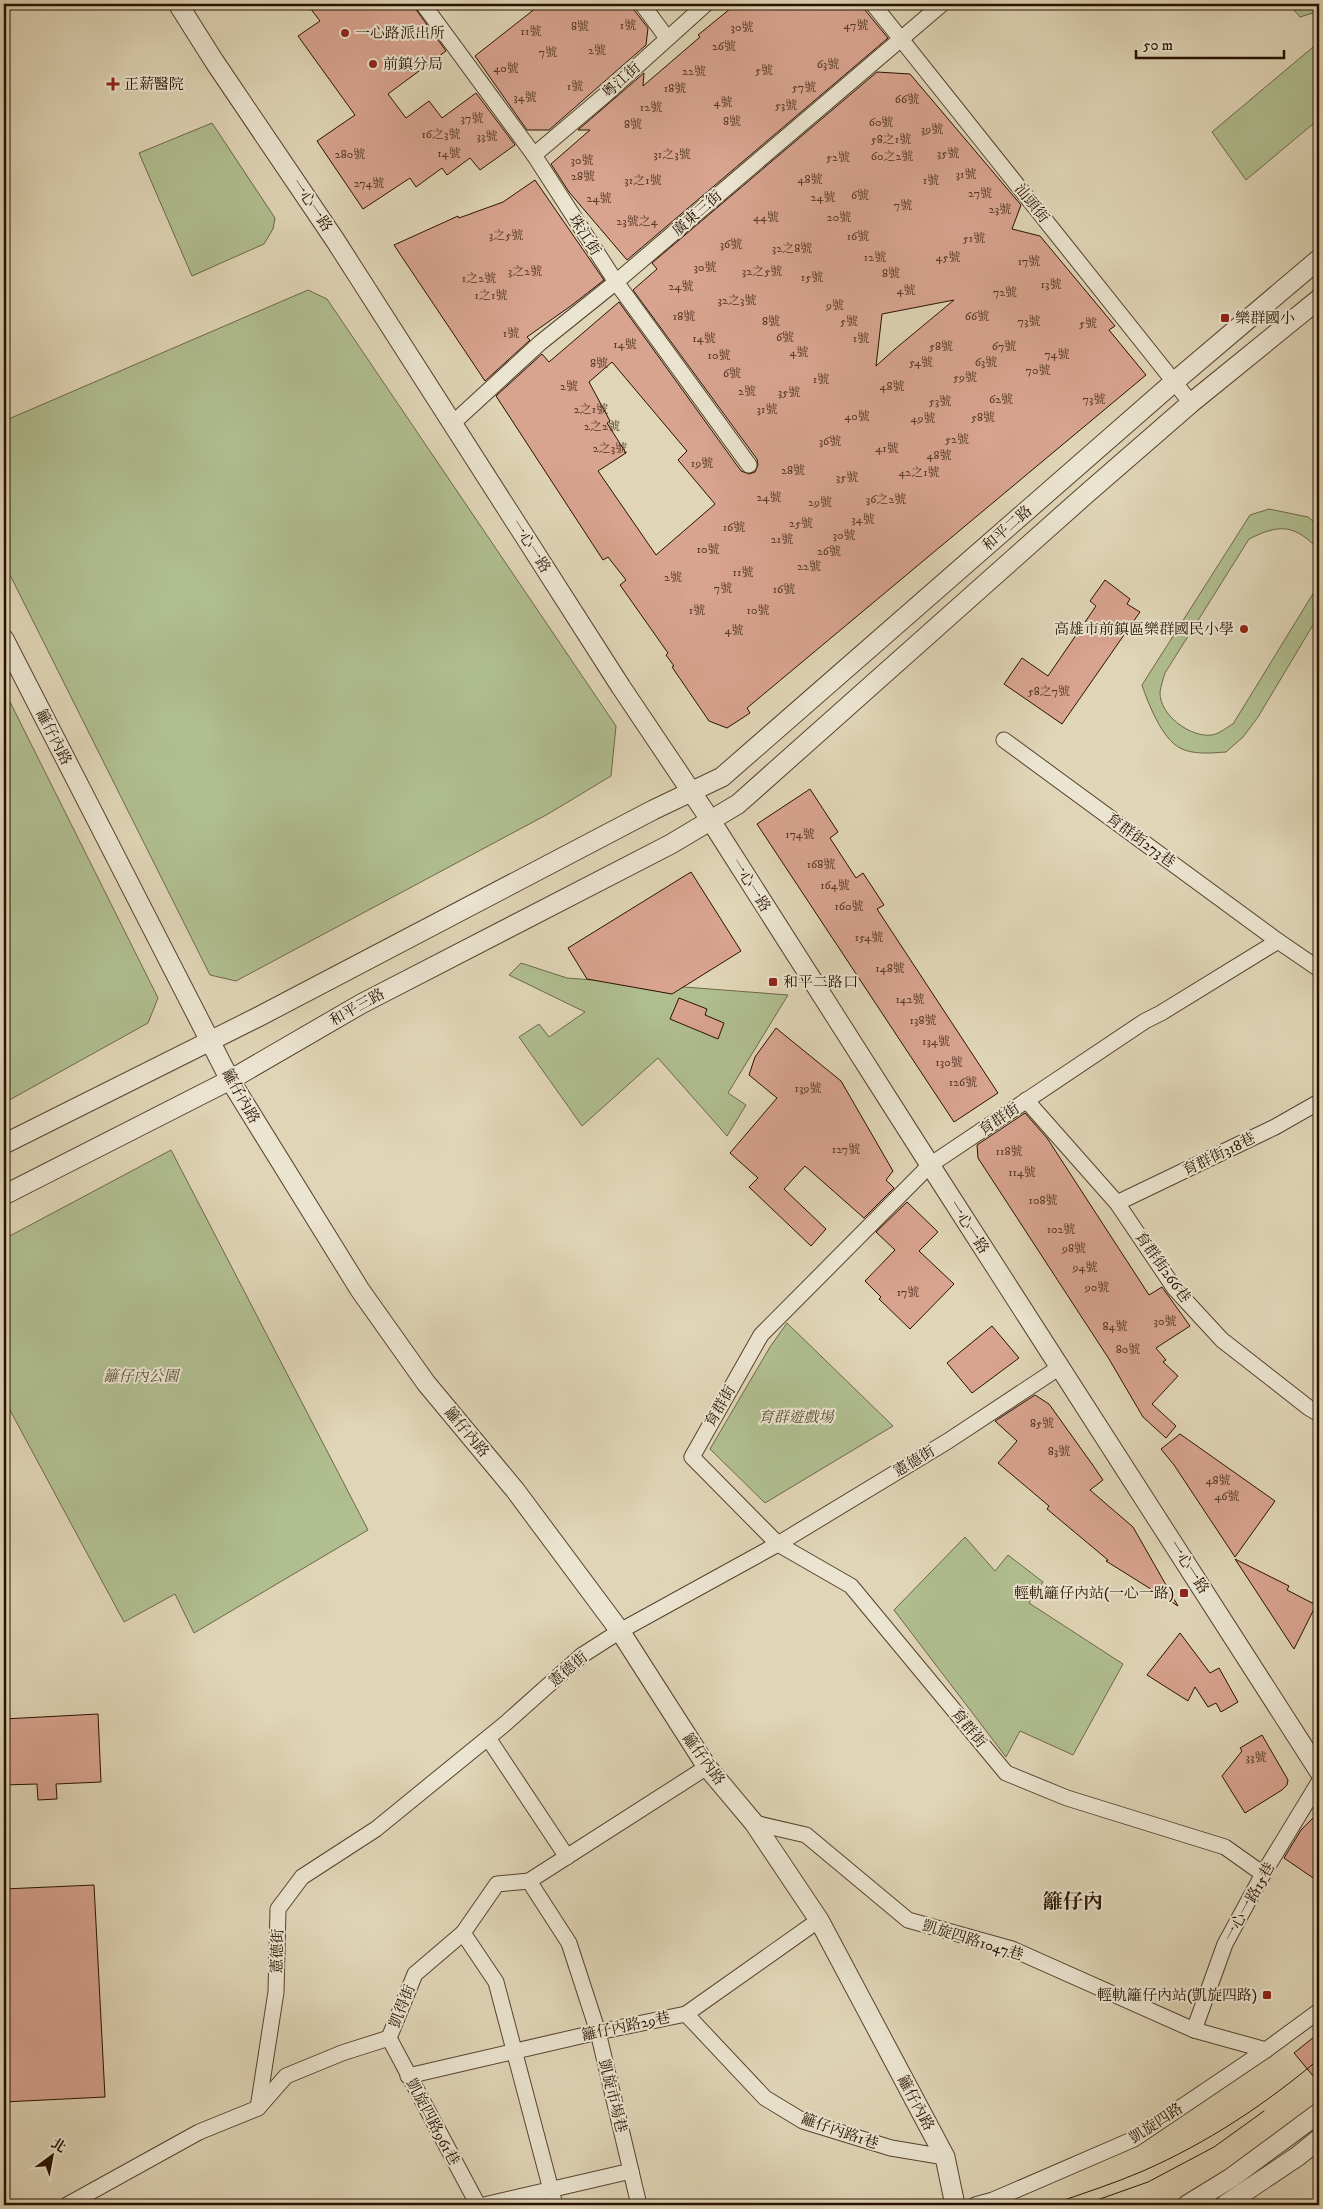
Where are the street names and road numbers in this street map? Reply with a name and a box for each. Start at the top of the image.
street label: 粵江街 [598,58,644,102]
street label: 一心一路 [287,175,336,235]
street label: 汕頭街 [1010,180,1053,227]
street label: 廣東三街 [668,187,726,240]
street label: 珠江街 [564,211,605,259]
street label: 和平二路 [978,502,1036,555]
street label: 一心一路 [507,516,555,577]
street label: 籬仔內路 [31,706,76,768]
street label: 育群街273巷 [1103,809,1179,872]
street label: 一心一路 [727,855,775,916]
street label: 和平三路 [326,985,388,1030]
street label: 籬仔內路 [218,1065,263,1127]
street label: 育群街 [975,1099,1023,1140]
street label: 育群街318巷 [1180,1129,1259,1180]
street label: 一心一路 [944,1197,993,1258]
street label: 育群街266巷 [1131,1228,1195,1306]
street label: 育群街 [701,1382,740,1430]
street label: 籬仔內路 [440,1403,493,1461]
street label: 憲德街 [890,1442,938,1481]
street label: 一心一路 [1164,1537,1213,1598]
street label: 憲德街 [545,1648,592,1691]
street label: 育群街 [947,1705,990,1752]
street label: 籬仔內路 [678,1729,729,1789]
street label: 一心一路15巷 [1220,1859,1279,1945]
street label: 凱旋四路1047巷 [920,1916,1026,1965]
street label: 憲德街 [267,1928,288,1974]
street label: 凱得街 [385,1982,420,2031]
street label: 籬仔內路29巷 [580,2008,672,2045]
street label: 凱旋市場巷 [594,2057,631,2135]
street label: 籬仔內路 [893,2072,938,2134]
street label: 凱旋四路961巷 [402,2076,463,2169]
street label: 凱旋四路 [1126,2099,1187,2148]
street label: 籬仔內路1巷 [799,2109,881,2154]

